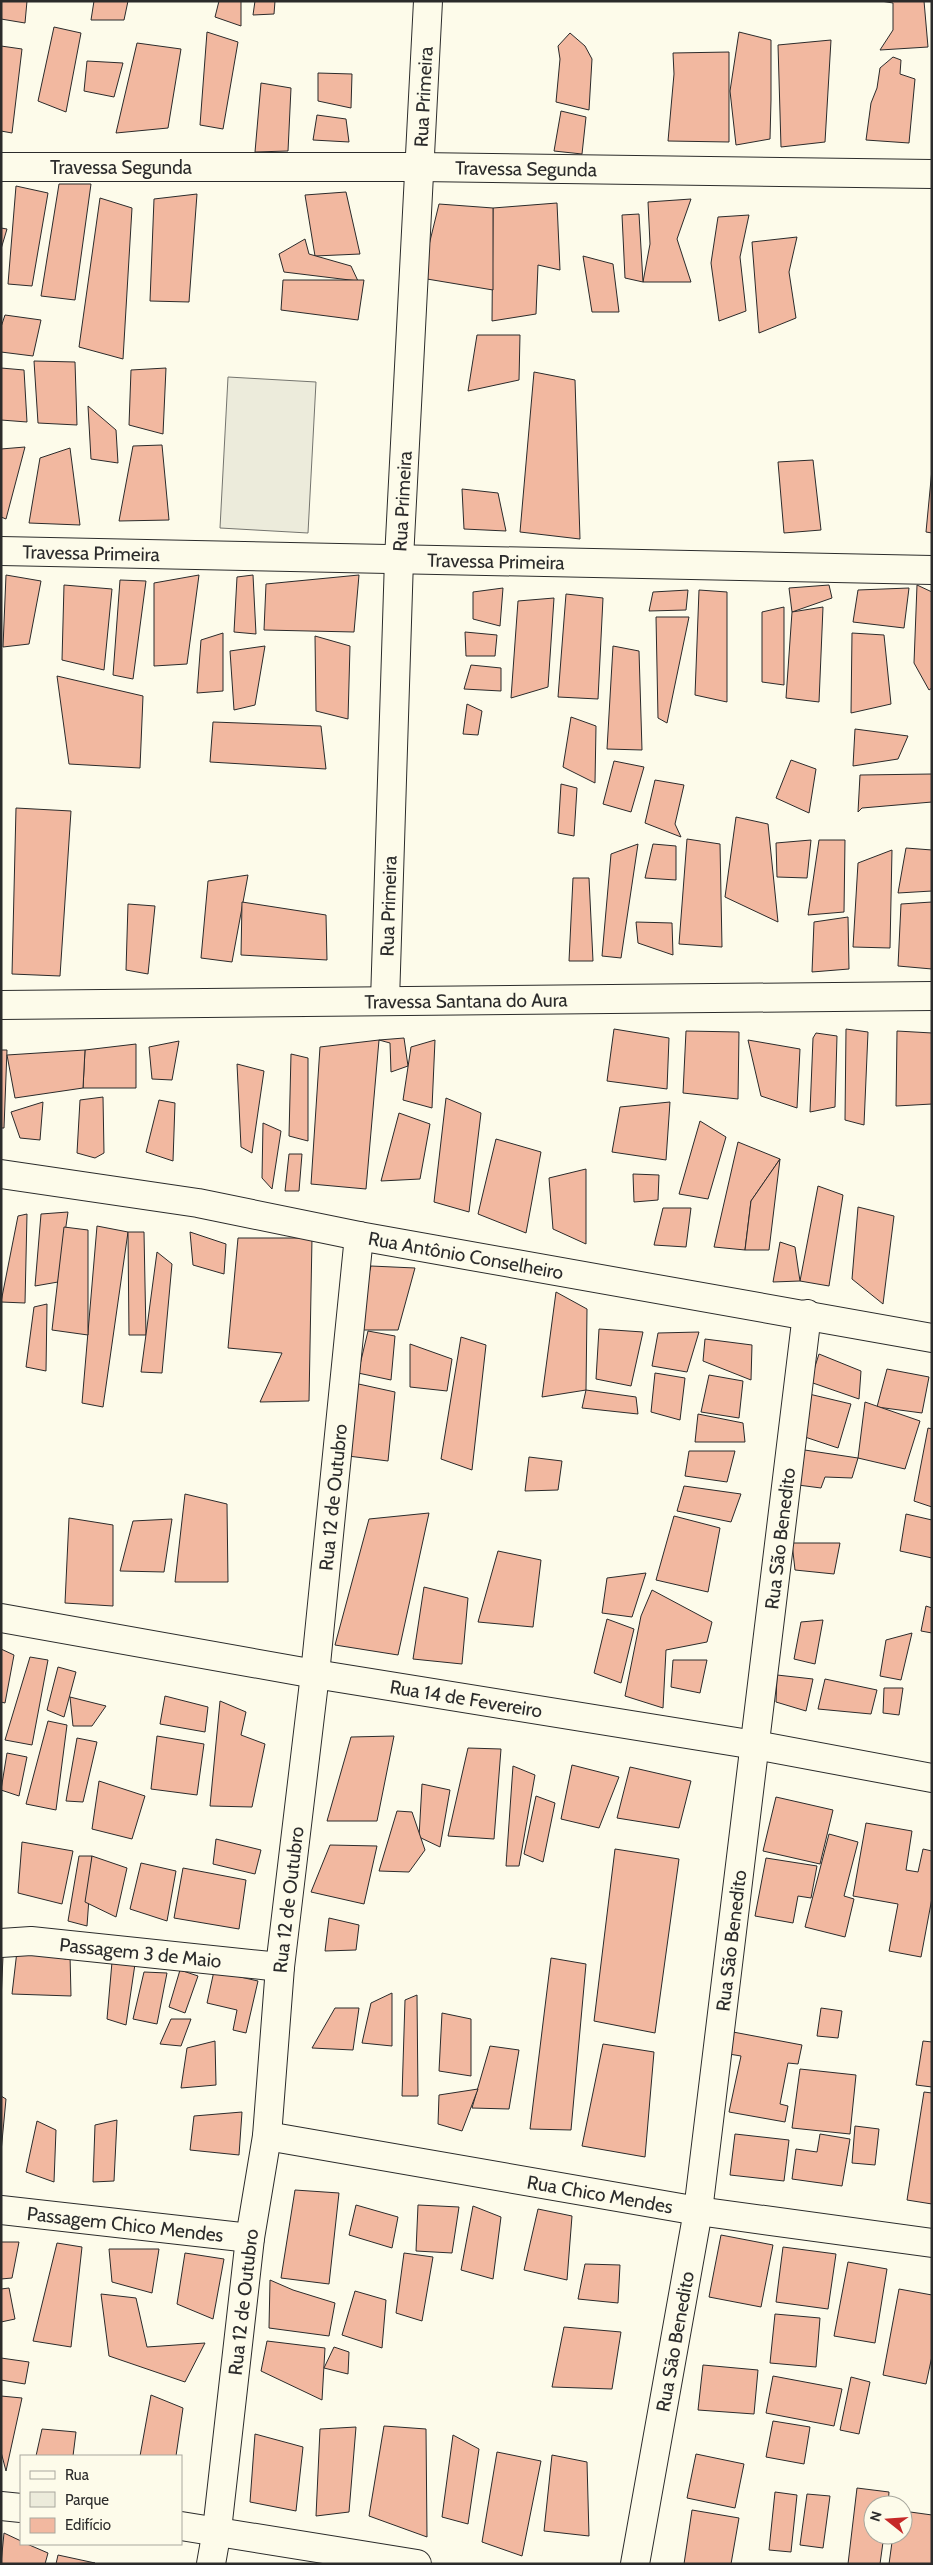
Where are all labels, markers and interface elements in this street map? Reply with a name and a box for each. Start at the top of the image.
street label: Rua Primeira [409,46,437,148]
street label: Travessa Segunda [50,156,192,179]
street label: Travessa Segunda [455,156,597,181]
street label: Rua Primeira [388,450,416,552]
street label: Travessa Primeira [22,540,160,566]
street label: Travessa Primeira [427,548,565,574]
street label: Rua Primeira [375,855,401,957]
street label: Travessa Santana do Aura [364,988,568,1013]
street label: Rua Antônio Conselheiro [366,1226,565,1284]
street label: Rua 12 de Outubro [314,1423,352,1572]
street label: Rua São Benedito [760,1466,800,1611]
street label: Rua 14 de Fevereiro [388,1675,544,1722]
street label: Rua 12 de Outubro [268,1825,308,1974]
street label: Rua São Benedito [711,1869,751,2013]
street label: Passagem 3 de Maio [58,1933,223,1972]
street label: Rua Chico Mendes [525,2170,675,2218]
street label: Passagem Chico Mendes [26,2201,225,2246]
street label: Rua 12 de Outubro [223,2227,263,2376]
street label: Rua São Benedito [651,2269,699,2414]
legend [20,2455,182,2545]
text: Rua [65,2466,90,2484]
text: Parque [65,2491,109,2509]
north arrow [863,2495,913,2545]
text: N [866,2509,886,2524]
text: Edifício [65,2516,111,2534]

